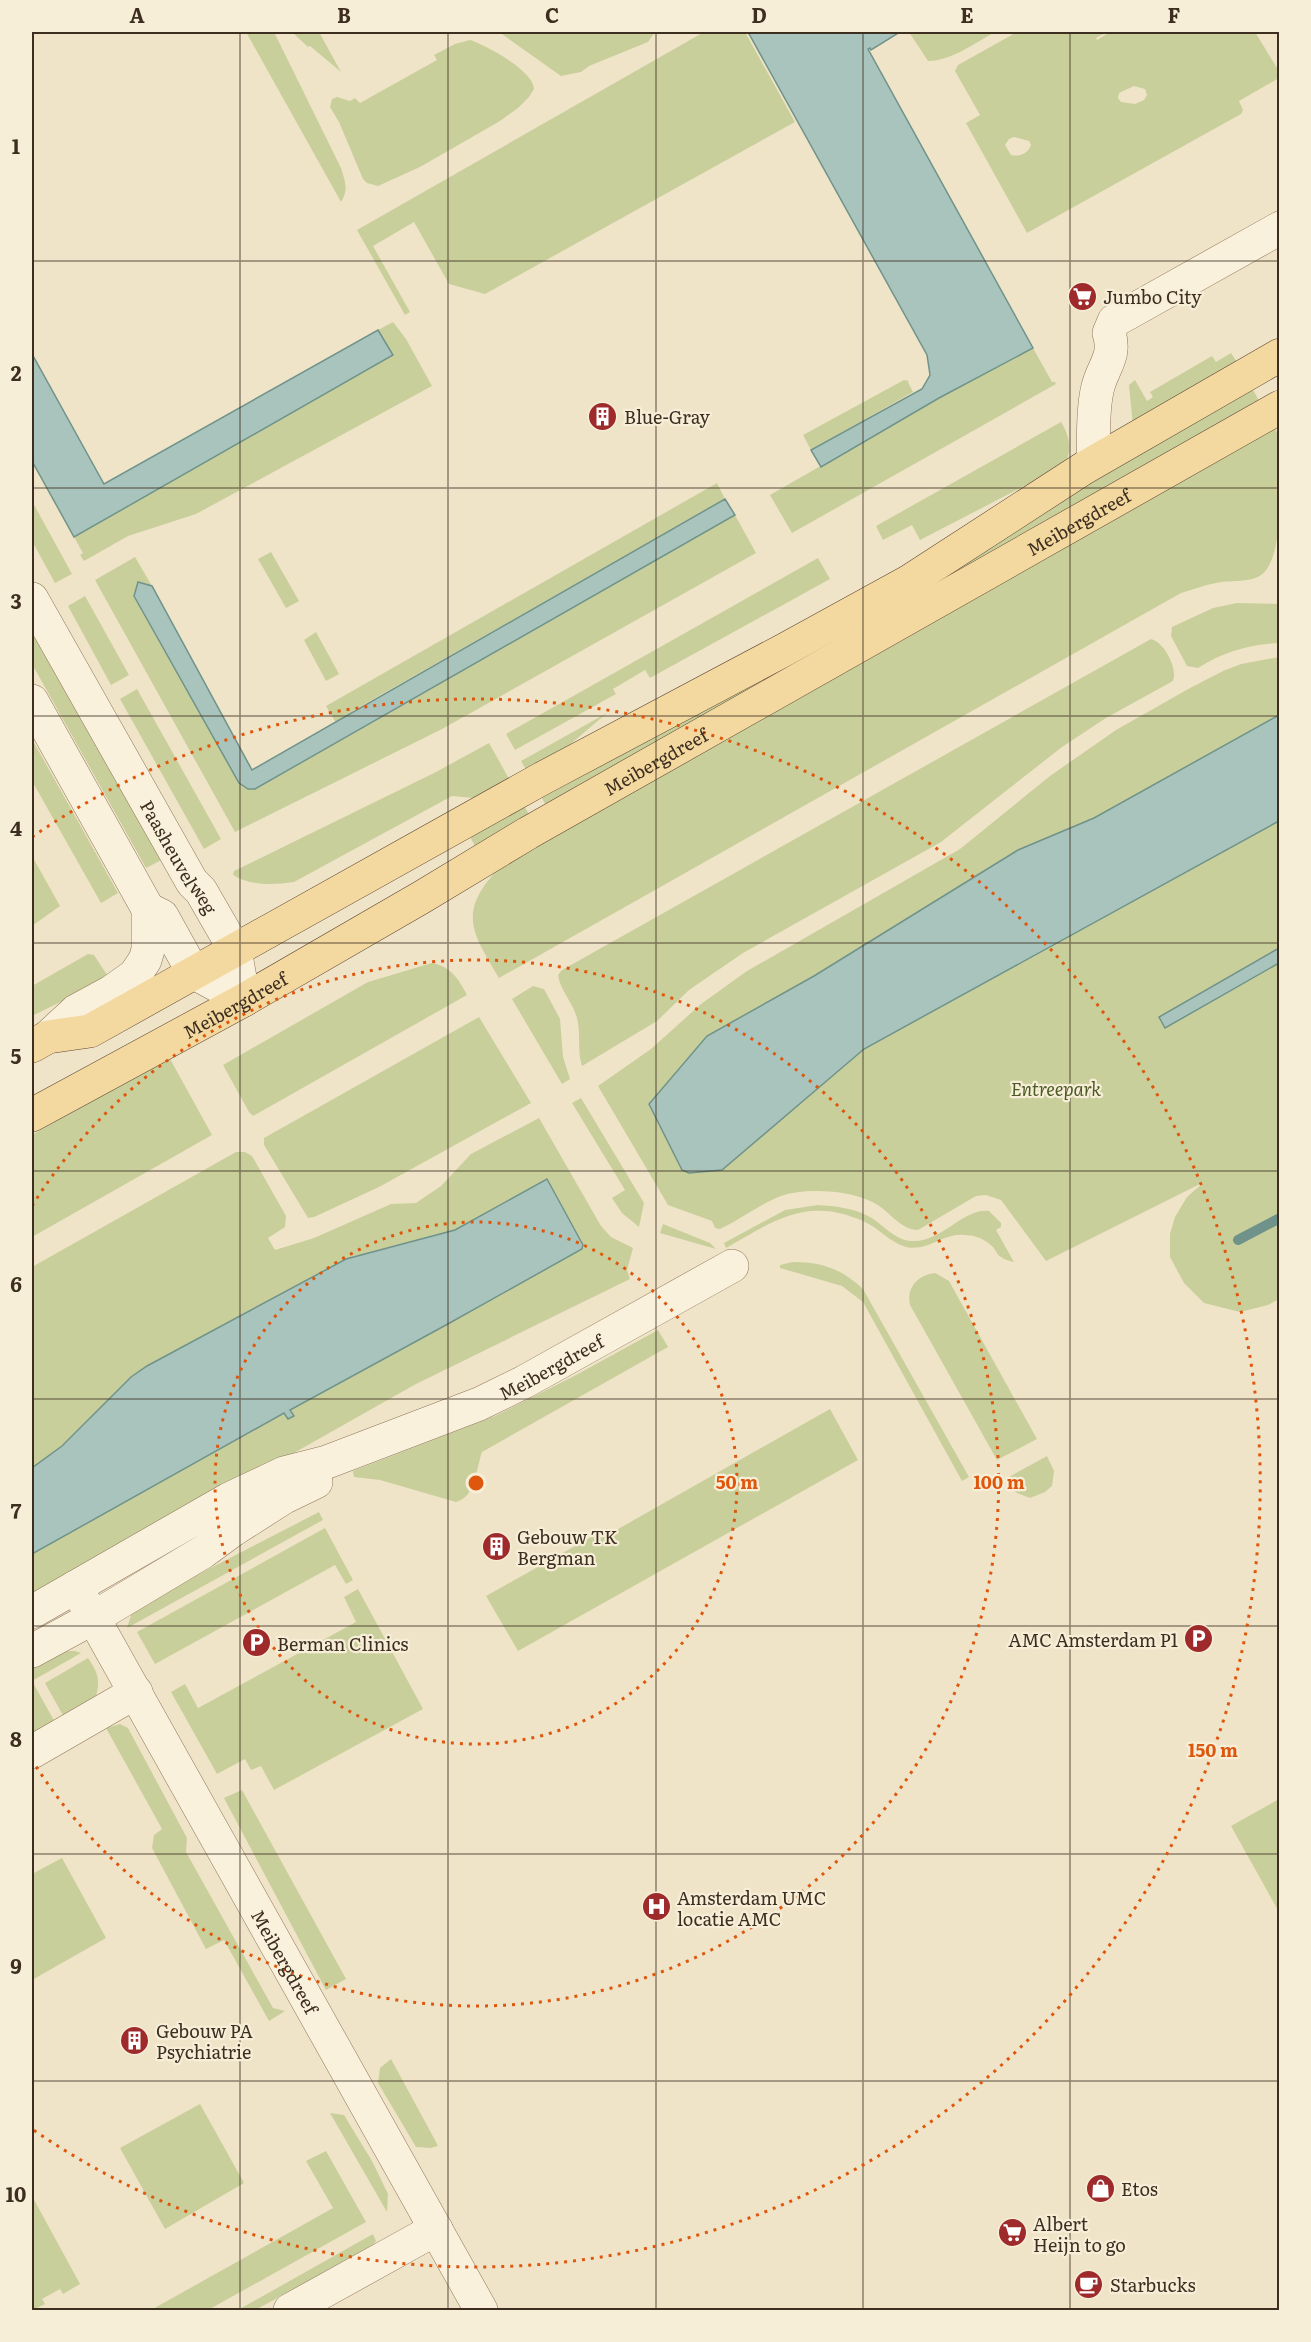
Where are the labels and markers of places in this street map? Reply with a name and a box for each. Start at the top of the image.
supermarket icon: Jumbo City [1066,280,1098,312]
place label: Jumbo City [1103,283,1202,310]
building icon: Blue-Gray [587,400,619,432]
place label: Blue-Gray [624,403,711,430]
centre of rings [466,1473,486,1493]
place label: Gebouw TK Bergman [517,1523,618,1571]
building icon: Gebouw TK Bergman [480,1530,512,1562]
parking icon: AMC Amsterdam P1 [1183,1623,1215,1655]
place label: AMC Amsterdam P1 [1008,1626,1178,1653]
parking icon: Berman Clinics [240,1627,272,1659]
place label: Berman Clinics [277,1630,409,1657]
place label: Amsterdam UMC locatie AMC [677,1884,826,1932]
hospital icon: Amsterdam UMC locatie AMC [640,1891,672,1923]
place label: Gebouw PA Psychiatrie [156,2017,253,2065]
building icon: Gebouw PA Psychiatrie [119,2024,151,2056]
shop icon: Etos [1084,2172,1116,2204]
place label: Etos [1121,2175,1158,2202]
place label: Albert Heijn to go [1033,2210,1126,2258]
supermarket icon: Albert Heijn to go [996,2217,1028,2249]
cafe icon: Starbucks [1073,2268,1105,2300]
place label: Starbucks [1110,2271,1196,2298]

